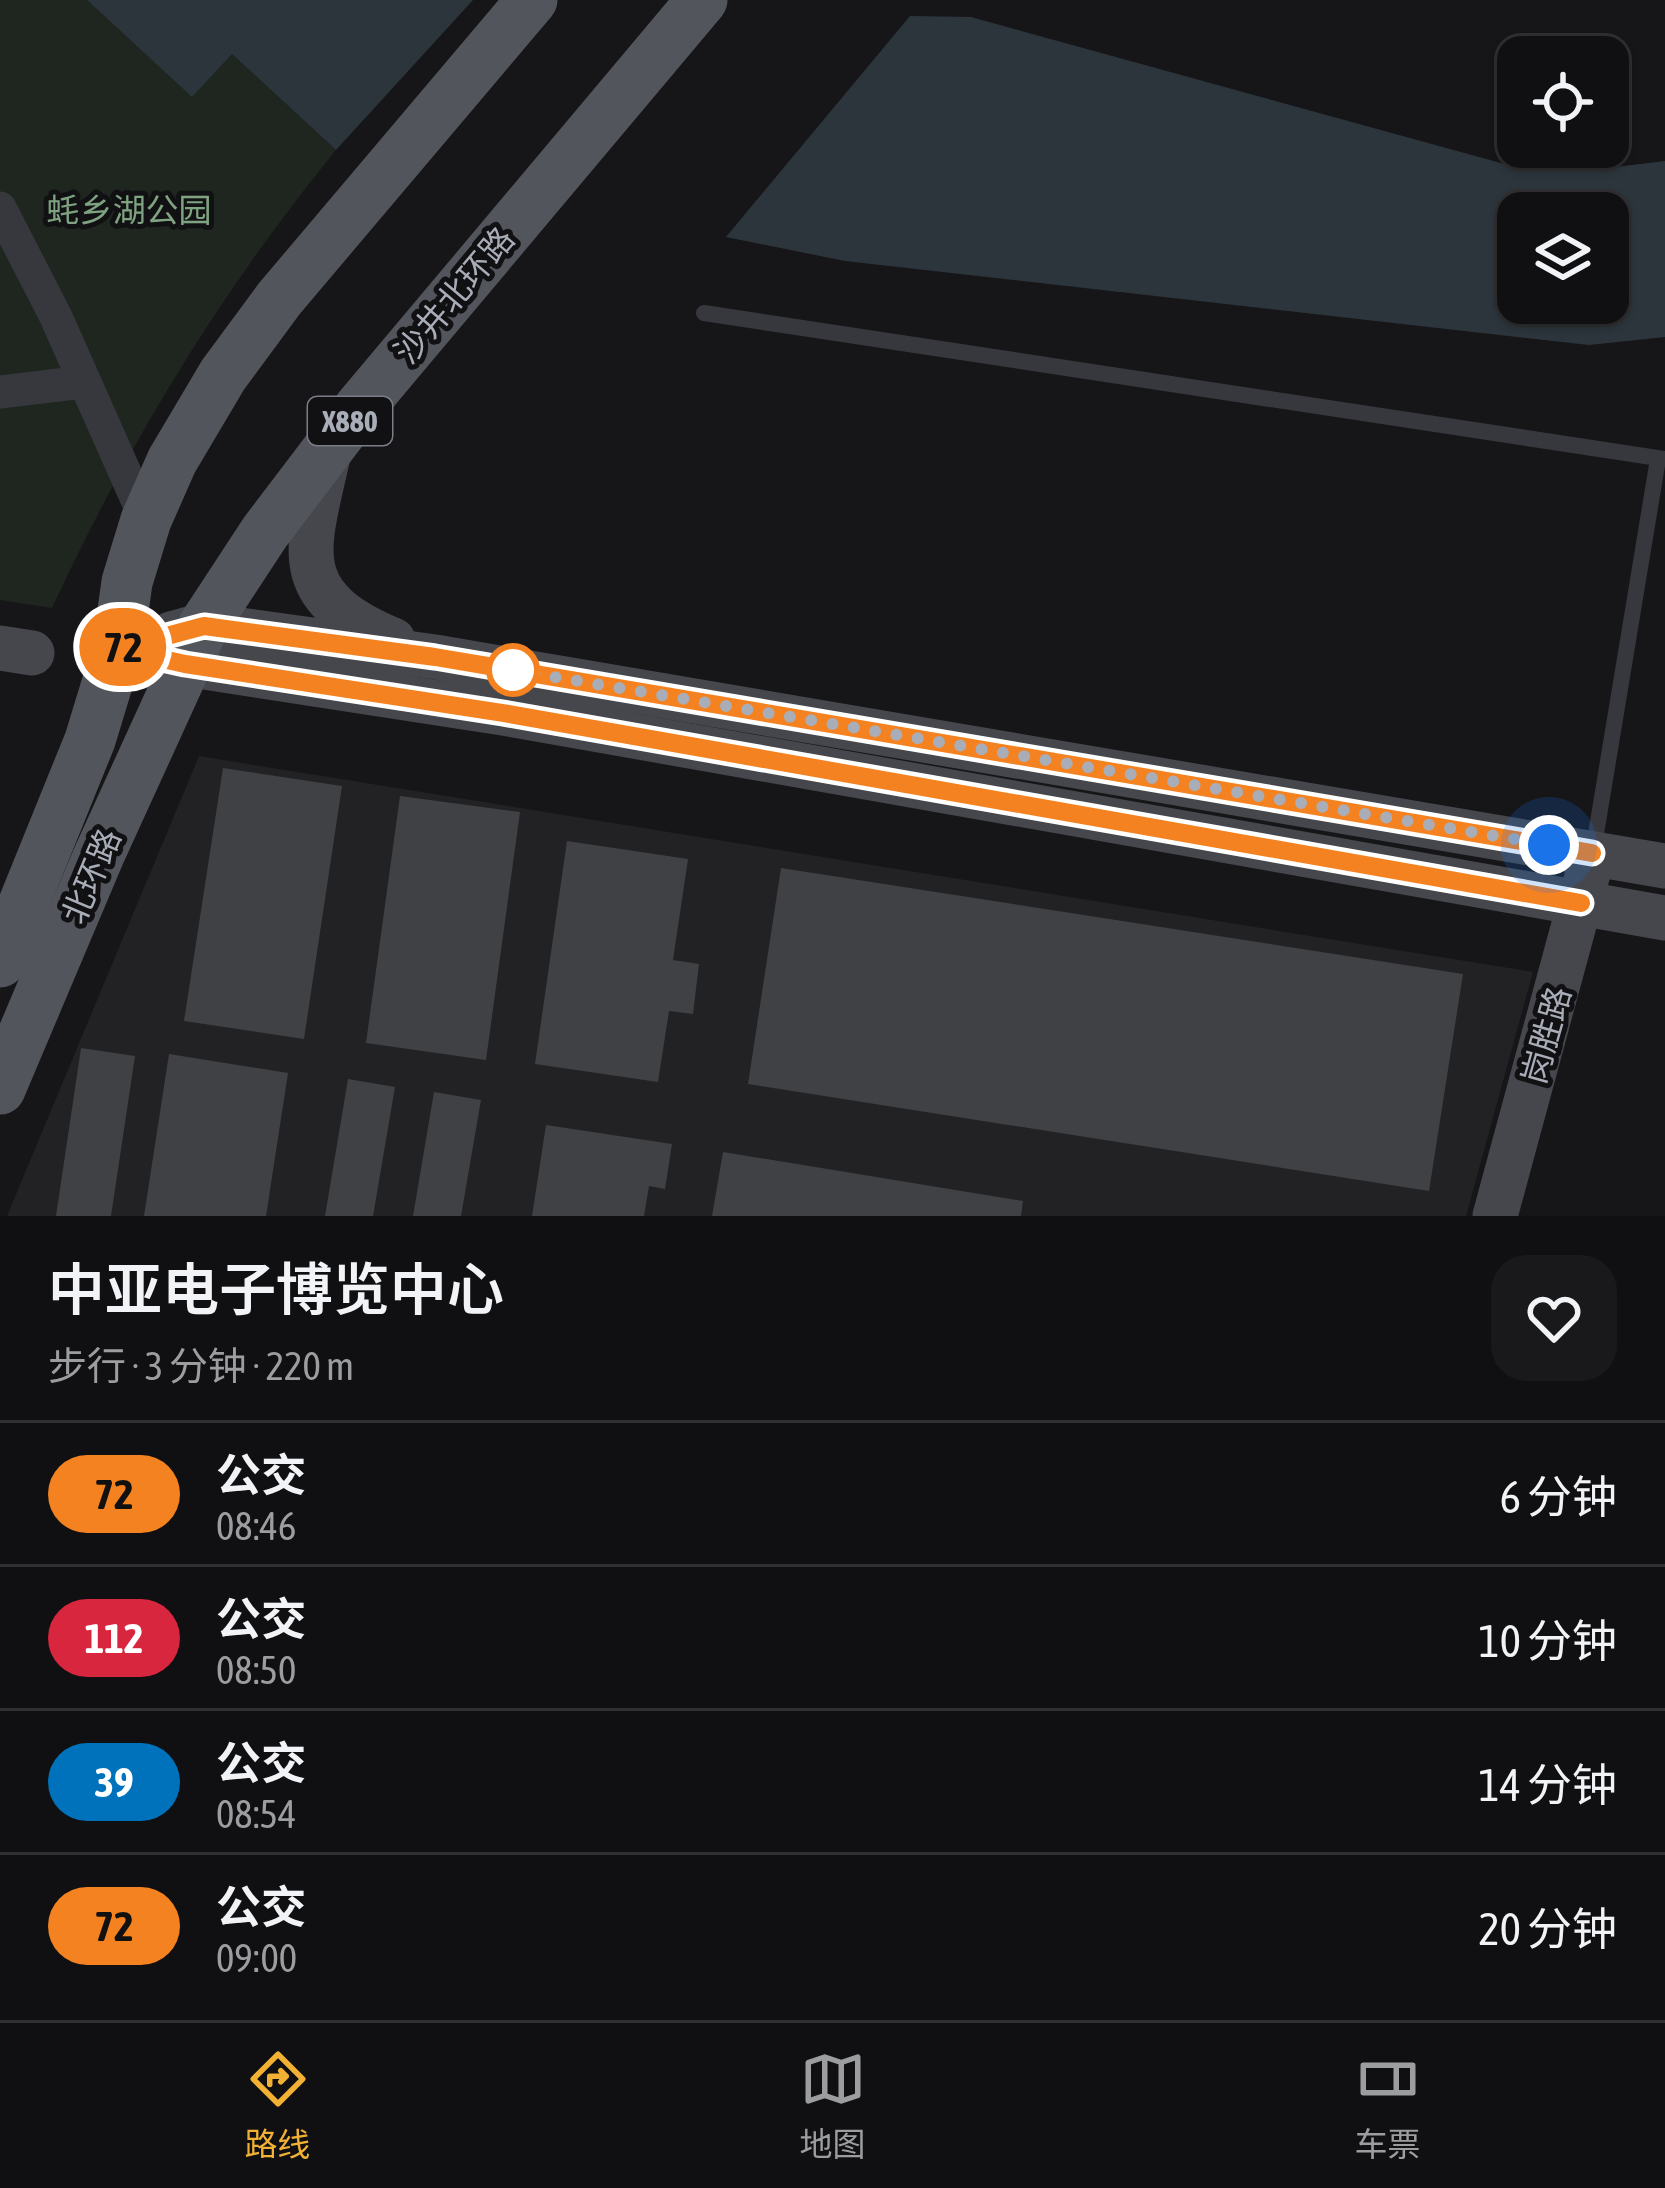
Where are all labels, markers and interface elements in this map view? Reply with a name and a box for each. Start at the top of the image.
map controls [1497,36,1629,324]
button: locate [1497,36,1629,168]
park label: 蚝乡湖公园 [47,191,212,229]
button: layers [1497,192,1629,324]
street label: 沙井北环路 [386,220,522,370]
road number: X880 [308,397,392,445]
line badge: 72 [69,608,177,686]
text: 72 [103,623,143,671]
unlabelled marker [488,645,538,695]
your location [1519,815,1579,875]
street label: 北环路 [54,823,128,929]
street label: 岗胜路 [1514,982,1578,1088]
button: heart [1491,1255,1617,1381]
text: 中亚电子博览中心 [48,1257,504,1322]
text: 步行 · 3 分钟 · 220 m [48,1344,354,1388]
text: 公交 [216,1449,306,1501]
text: 72 [94,1470,134,1518]
text: 6 分钟 [1500,1471,1617,1523]
text: 08:46 [216,1504,296,1548]
text: 公交 [216,1593,306,1645]
text: 112 [84,1614,144,1662]
text: 10 分钟 [1479,1615,1617,1667]
text: 08:50 [216,1648,296,1692]
text: 公交 [216,1737,306,1789]
text: 39 [94,1758,134,1806]
text: 14 分钟 [1479,1759,1617,1811]
text: 08:54 [216,1792,296,1836]
text: 公交 [216,1881,306,1933]
text: 72 [94,1902,134,1950]
text: 20 分钟 [1479,1903,1617,1955]
text: 09:00 [216,1936,297,1980]
tab: 路线 [245,2046,311,2166]
tab: 地图 [800,2046,866,2166]
tab: 车票 [1355,2046,1421,2166]

